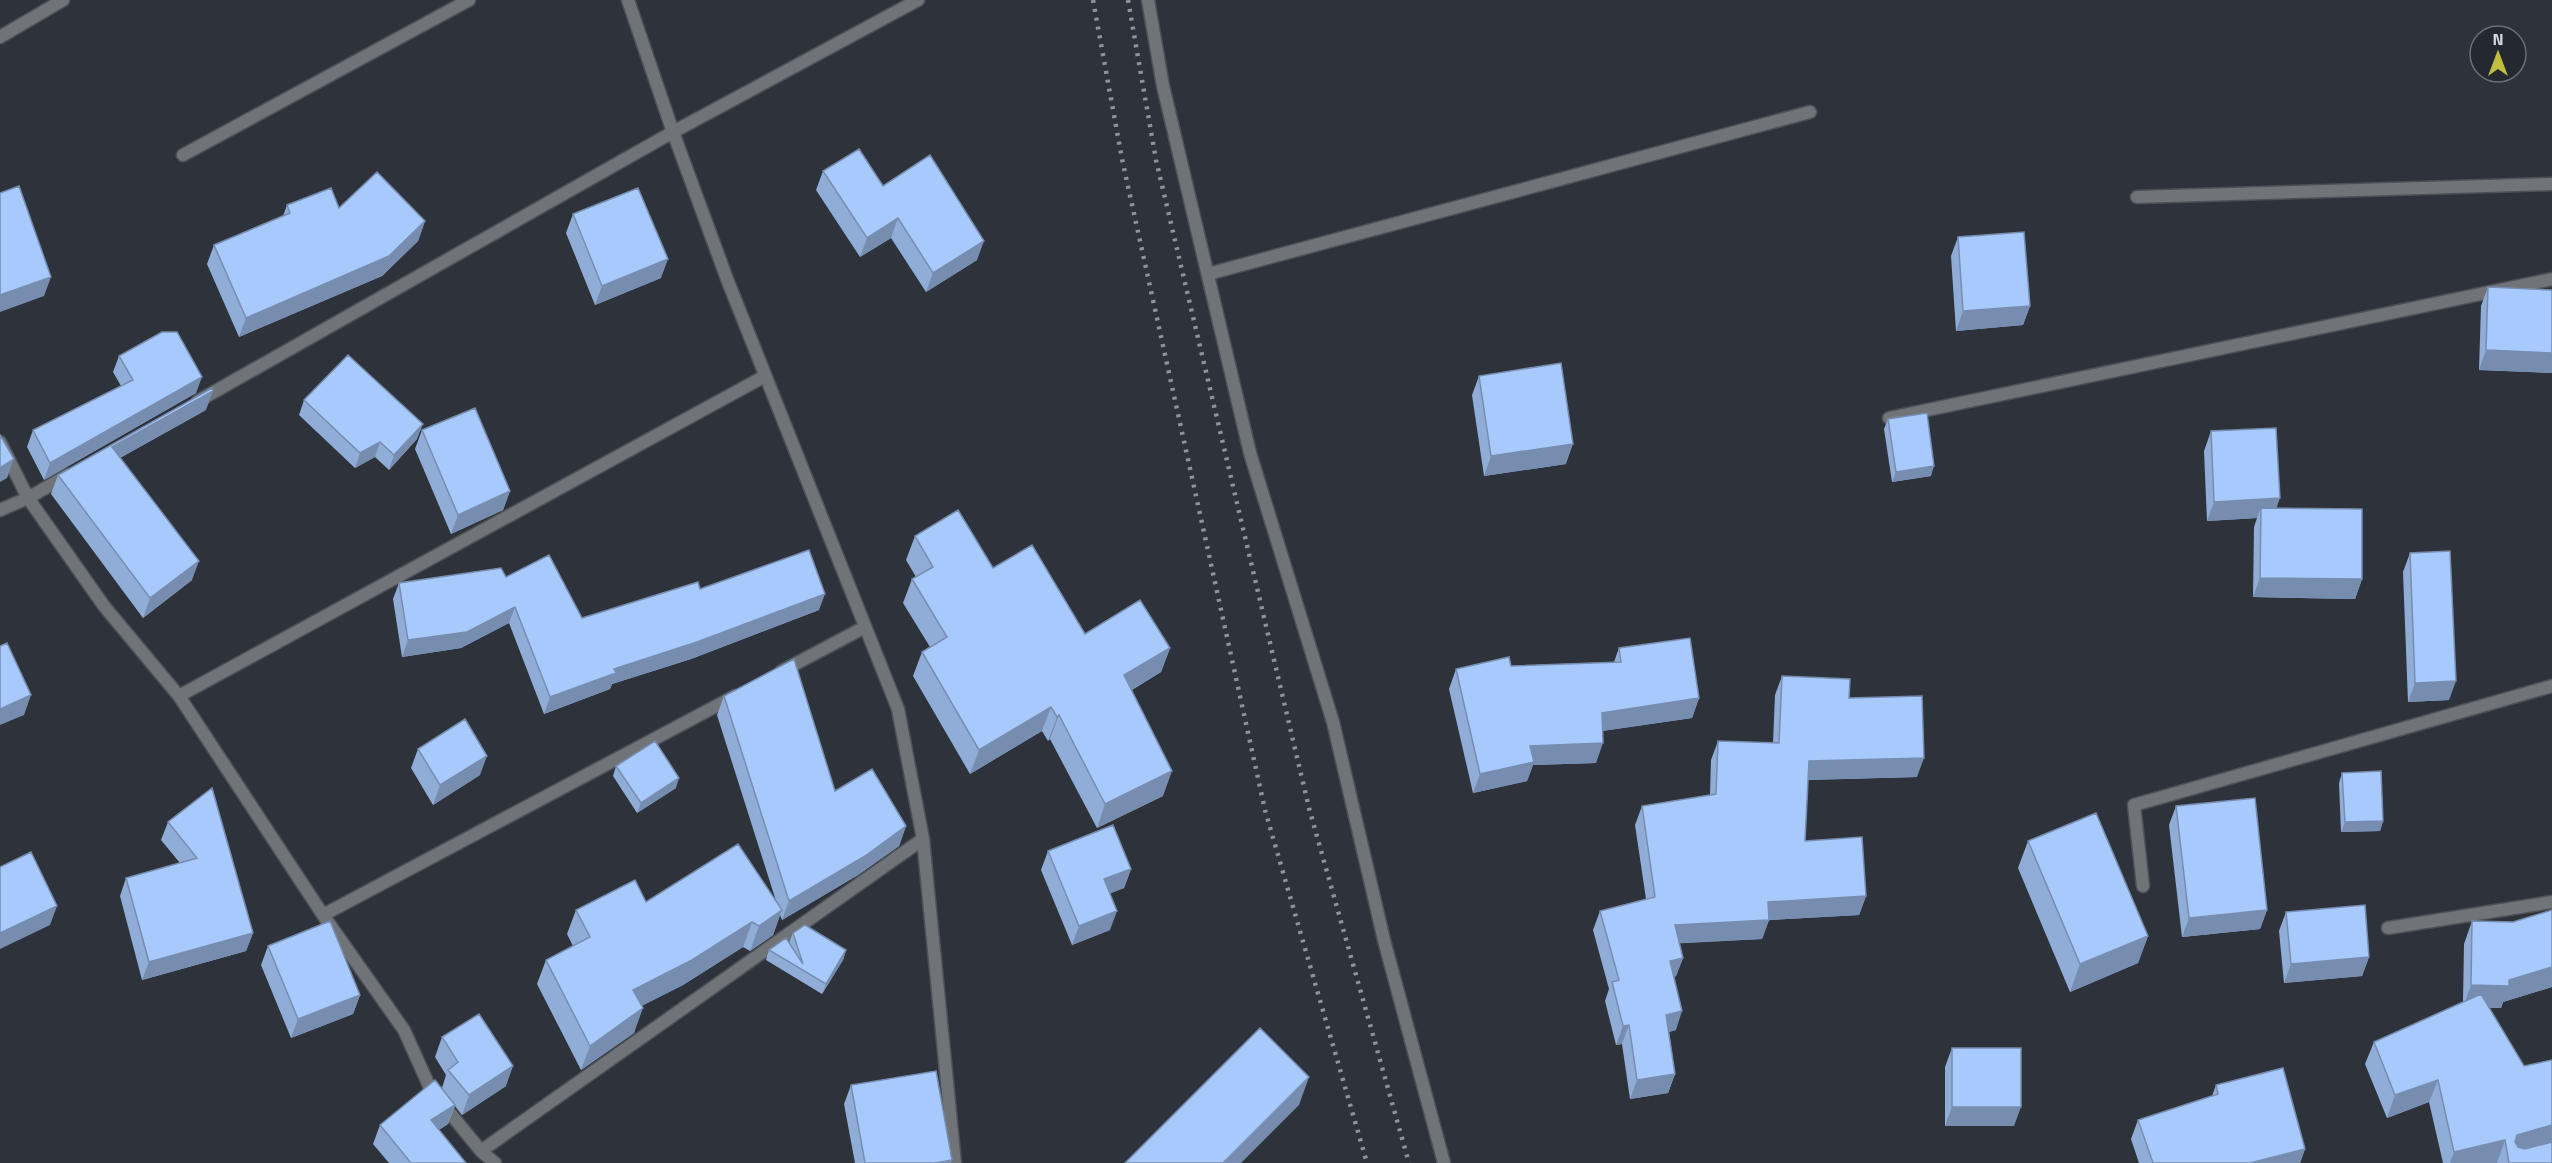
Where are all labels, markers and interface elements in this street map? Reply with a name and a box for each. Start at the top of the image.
north arrow [2468,24,2528,84]
text: N [2492,27,2504,51]

